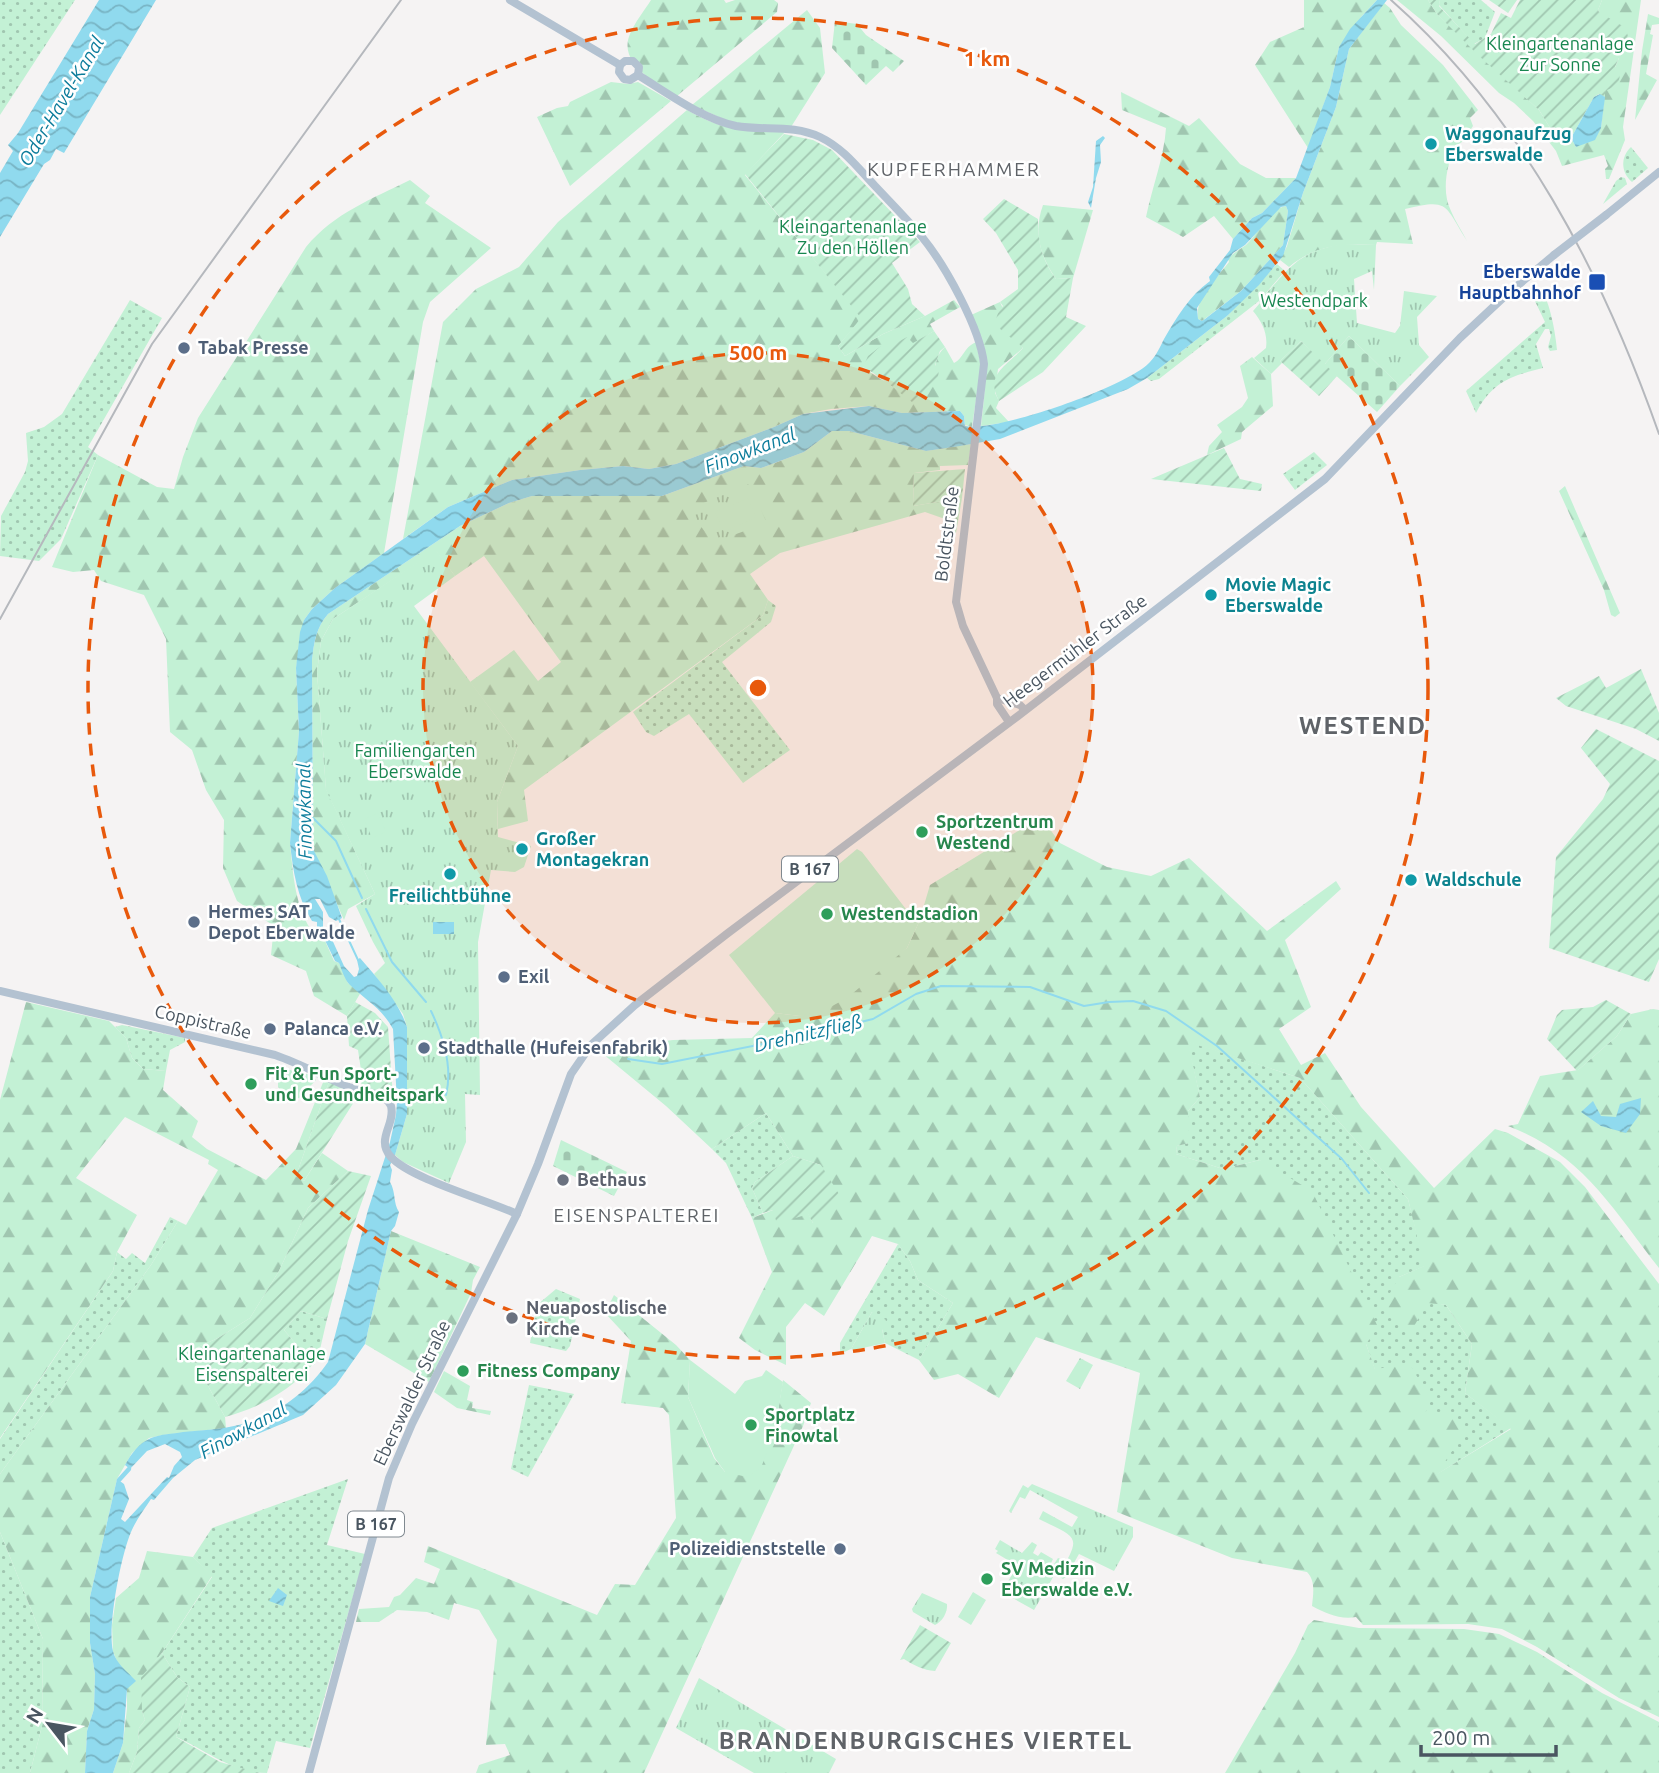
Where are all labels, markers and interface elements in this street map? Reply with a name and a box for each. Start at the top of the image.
water label: Oder-Havel-Kanal [14,32,109,170]
park label: Kleingartenanlage Zur Sonne [1486,33,1634,74]
text: 1 km [964,46,1010,70]
place label: Waggonaufzug Eberswalde [1445,123,1572,164]
marker: Waggonaufzug Eberswalde [1423,136,1439,152]
district label: KUPFERHAMMER [867,158,1041,180]
park label: Kleingartenanlage Zu den Höllen [779,216,927,257]
place label: Eberswalde Hauptbahnhof [1459,261,1582,302]
marker: Eberswalde Hauptbahnhof [1587,272,1607,292]
park label: Westendpark [1260,290,1368,310]
place label: Tabak Presse [198,337,309,357]
marker: Tabak Presse [176,340,192,356]
text: 500 m [729,340,787,364]
water label: Finowkanal [701,422,799,477]
street label: Boldtstraße [930,485,962,583]
place label: Movie Magic Eberswalde [1225,574,1331,615]
marker: Movie Magic Eberswalde [1203,587,1219,603]
street label: Heegermühler Straße [999,590,1150,711]
centre of rings [746,676,770,700]
district label: WESTEND [1299,712,1427,739]
park label: Familiengarten Eberswalde [355,740,475,781]
water label: Finowkanal [292,762,316,859]
place label: Sportzentrum Westend [936,811,1054,852]
marker: Sportzentrum Westend [914,824,930,840]
place label: Großer Montagekran [536,828,649,869]
marker: Großer Montagekran [514,841,530,857]
road number: B 167 [782,856,838,882]
marker: Freilichtbühne [442,866,458,882]
place label: Waldschule [1425,869,1522,889]
marker: Waldschule [1403,872,1419,888]
place label: Freilichtbühne [389,885,511,905]
place label: Hermes SAT Depot Eberwalde [208,901,355,942]
place label: Westendstadion [841,903,978,923]
marker: Westendstadion [819,906,835,922]
marker: Hermes SAT Depot Eberwalde [186,914,202,930]
place label: Exil [518,966,550,986]
marker: Exil [496,969,512,985]
street label: Coppistraße [153,1000,254,1042]
water label: Drehnitzfließ [752,1010,864,1056]
place label: Palanca e.V. [284,1018,382,1038]
marker: Palanca e.V. [262,1021,278,1037]
place label: Stadthalle (Hufeisenfabrik) [438,1037,668,1058]
marker: Stadthalle (Hufeisenfabrik) [416,1040,432,1056]
place label: Fit & Fun Sport- und Gesundheitspark [265,1063,444,1104]
marker: Fit & Fun Sport- und Gesundheitspark [243,1076,259,1092]
place label: Bethaus [577,1169,646,1189]
marker: Bethaus [555,1172,571,1188]
district label: EISENSPALTEREI [554,1204,720,1226]
place label: Neuapostolische Kirche [526,1297,667,1338]
marker: Neuapostolische Kirche [504,1310,520,1326]
street label: Eberswalder Straße [369,1317,454,1468]
park label: Kleingartenanlage Eisenspalterei [178,1343,326,1384]
place label: Fitness Company [477,1360,621,1380]
marker: Fitness Company [455,1363,471,1379]
water label: Finowkanal [196,1397,291,1463]
place label: Sportplatz Finowtal [765,1404,855,1445]
marker: Sportplatz Finowtal [743,1417,759,1433]
road number: B 167 [348,1512,404,1536]
place label: Polizeidienststelle [669,1538,826,1558]
marker: Polizeidienststelle [832,1541,848,1557]
place label: SV Medizin Eberswalde e.V. [1001,1558,1132,1599]
marker: SV Medizin Eberswalde e.V. [979,1571,995,1587]
north arrow [14,1689,84,1759]
text: N [21,1703,48,1727]
scale bar [1421,1714,1556,1758]
text: 200 m [1432,1725,1490,1749]
district label: BRANDENBURGISCHES VIERTEL [719,1727,1133,1754]

